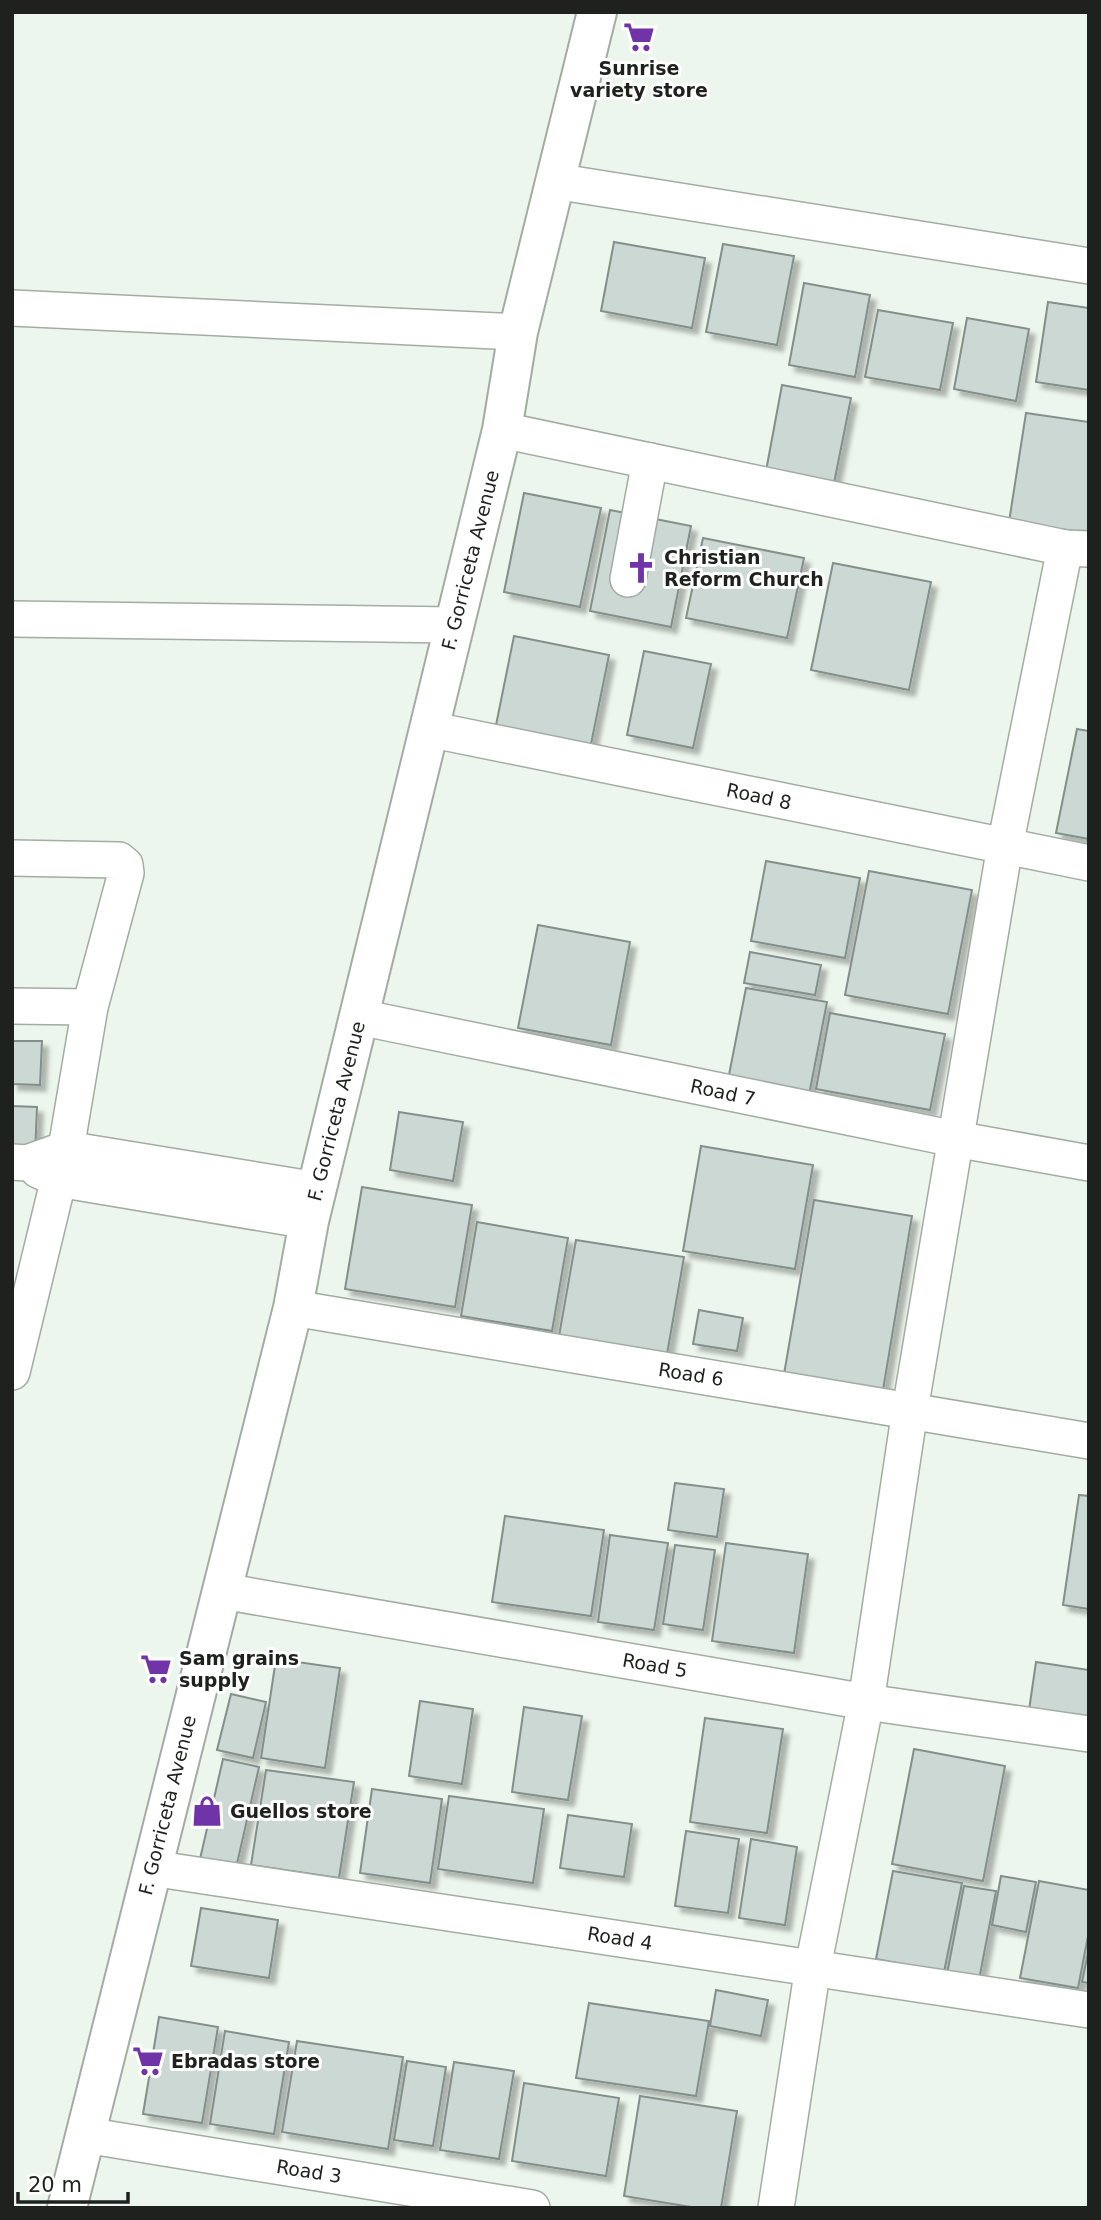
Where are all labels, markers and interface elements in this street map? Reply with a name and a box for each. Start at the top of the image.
supermarket icon: Sunrise variety store [622,20,656,54]
place label: Sunrise variety store [570,57,708,101]
street label: F. Gorriceta Avenue [437,468,503,652]
place label: Christian Reform Church [664,546,824,590]
church icon: Christian Reform Church [624,551,658,585]
street label: Road 8 [725,778,793,814]
street label: F. Gorriceta Avenue [303,1019,369,1203]
street label: Road 7 [689,1074,757,1110]
street label: Road 6 [657,1358,725,1390]
place label: Sam grains supply [179,1647,299,1691]
street label: Road 5 [621,1648,689,1682]
supermarket icon: Sam grains supply [139,1652,173,1686]
street label: F. Gorriceta Avenue [134,1713,200,1897]
shop icon: Guellos store [190,1794,224,1828]
place label: Guellos store [230,1800,372,1822]
street label: Road 4 [586,1922,654,1954]
supermarket icon: Ebradas store [131,2044,165,2078]
place label: Ebradas store [171,2050,320,2072]
street label: Road 3 [275,2155,343,2187]
scale bar [18,2160,128,2204]
text: 20 m [28,2173,82,2197]

